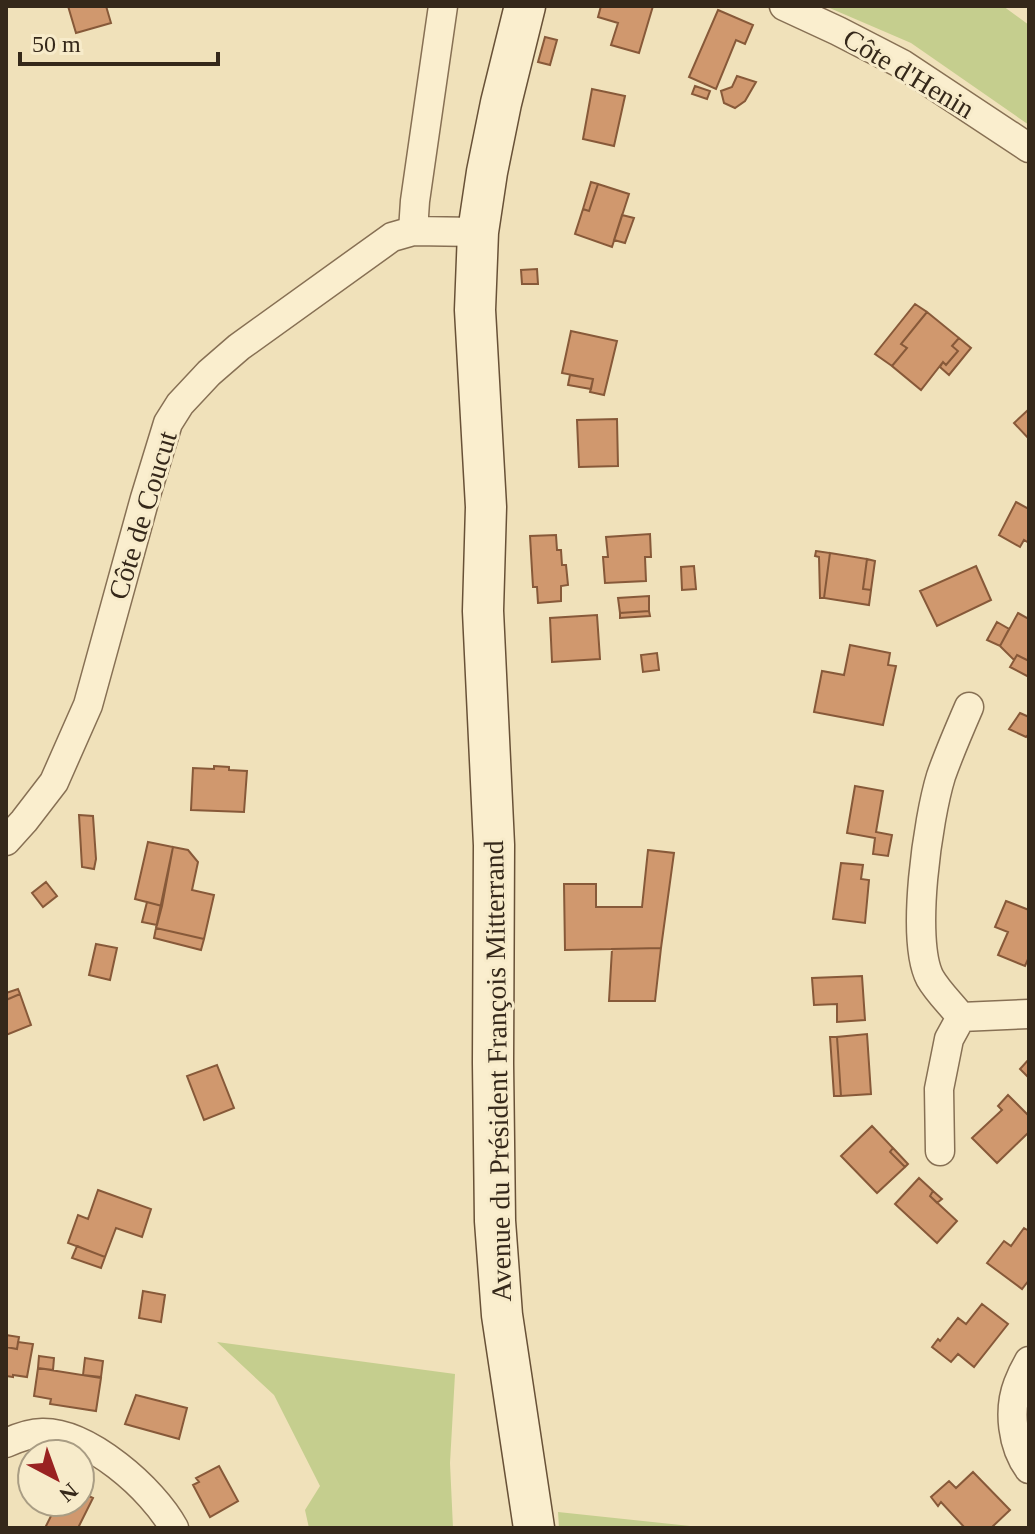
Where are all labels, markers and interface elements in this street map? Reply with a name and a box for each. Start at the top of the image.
scale bar [20,16,218,66]
street label: Côte d'Henin [838,22,980,125]
text: 50 m [32,31,81,57]
street label: Côte de Coucut [102,427,183,603]
street label: Avenue du Président François Mitterrand [478,840,517,1302]
north arrow [16,1438,96,1518]
text: N [55,1478,83,1507]

